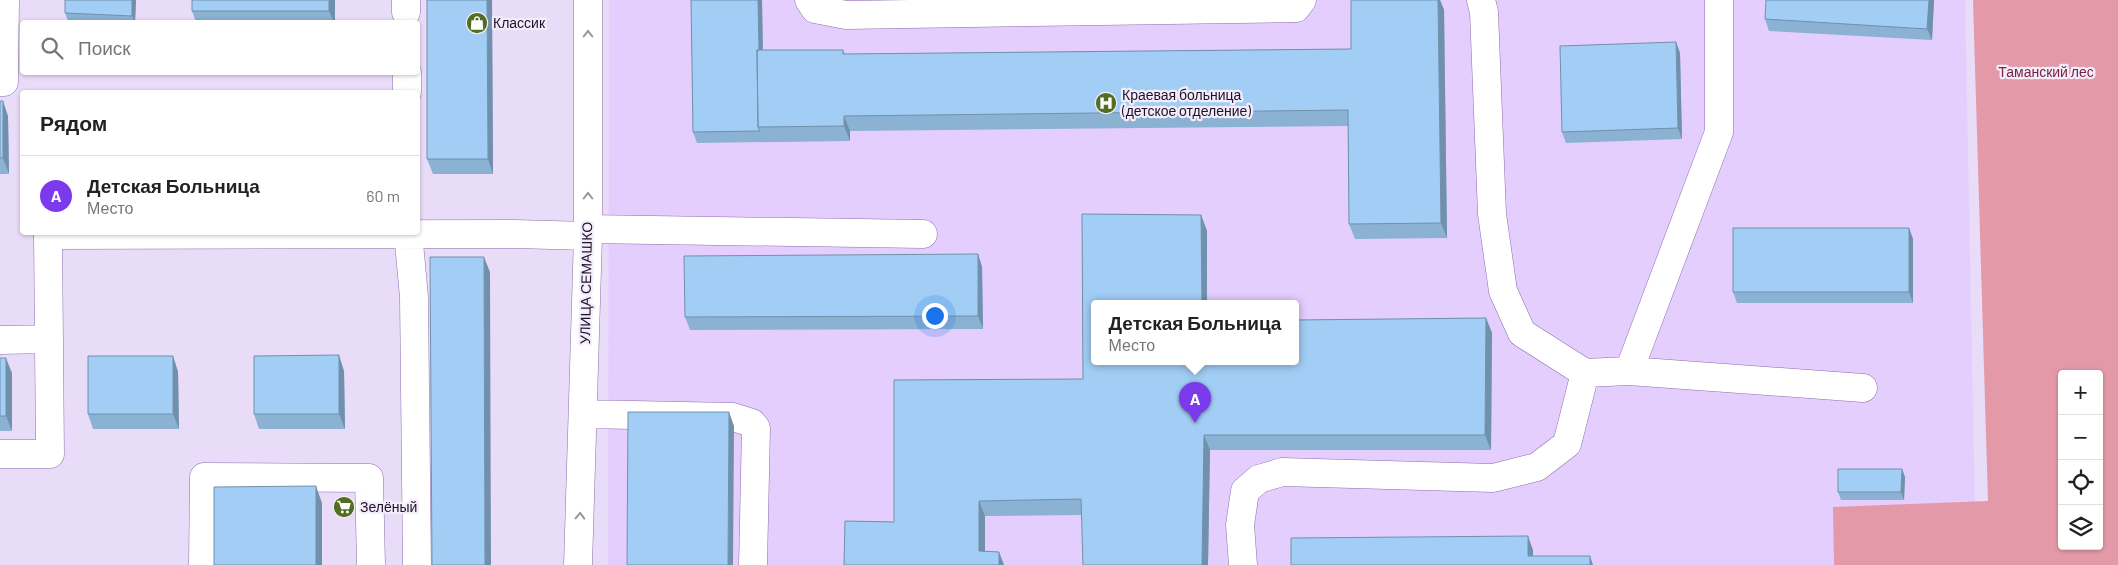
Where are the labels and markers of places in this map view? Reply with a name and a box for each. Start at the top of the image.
shop icon: Классик [465,11,489,35]
place label: Классик [493,14,546,31]
place label: Краевая больница (детское отделение) [1121,86,1251,119]
hospital icon: Краевая больница (детское отделение) [1094,91,1118,115]
pin: A [1179,382,1211,423]
supermarket icon: Зелёный [332,495,356,519]
place label: Зелёный [360,498,417,515]

